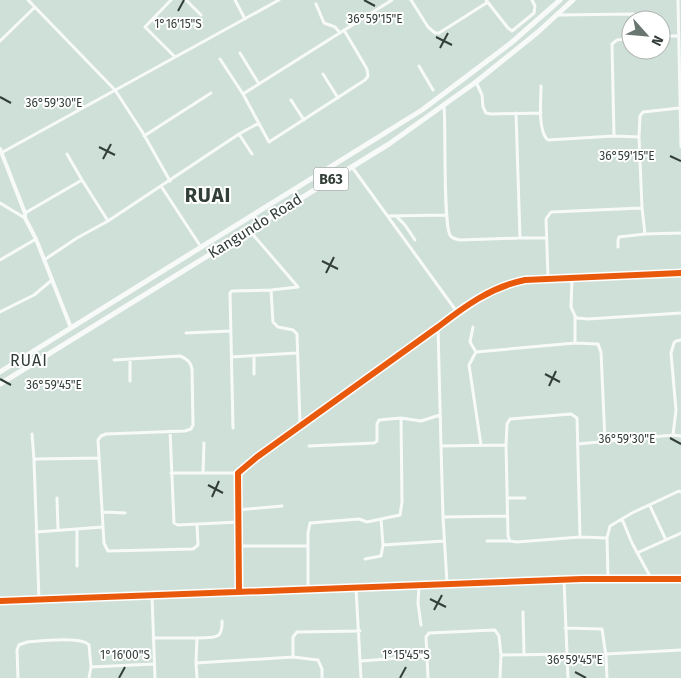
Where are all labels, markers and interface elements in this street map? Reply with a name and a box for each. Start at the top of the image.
north arrow [621,10,671,60]
text: 36°59'15"E [347,12,403,26]
text: 1°16'15"S [154,17,202,31]
text: N [647,33,667,49]
text: 36°59'30"E [25,96,83,110]
text: 36°59'15"E [599,149,655,163]
road number: B63 [314,168,348,190]
district label: RUAI [185,183,231,207]
street label: Kangundo Road [205,190,305,262]
district label: RUAI [10,351,48,370]
text: 36°59'45"E [26,378,82,392]
text: 36°59'30"E [598,432,656,446]
text: 1°16'00"S [100,648,150,662]
text: 1°15'45"S [382,648,430,662]
text: 36°59'45"E [547,653,603,667]

